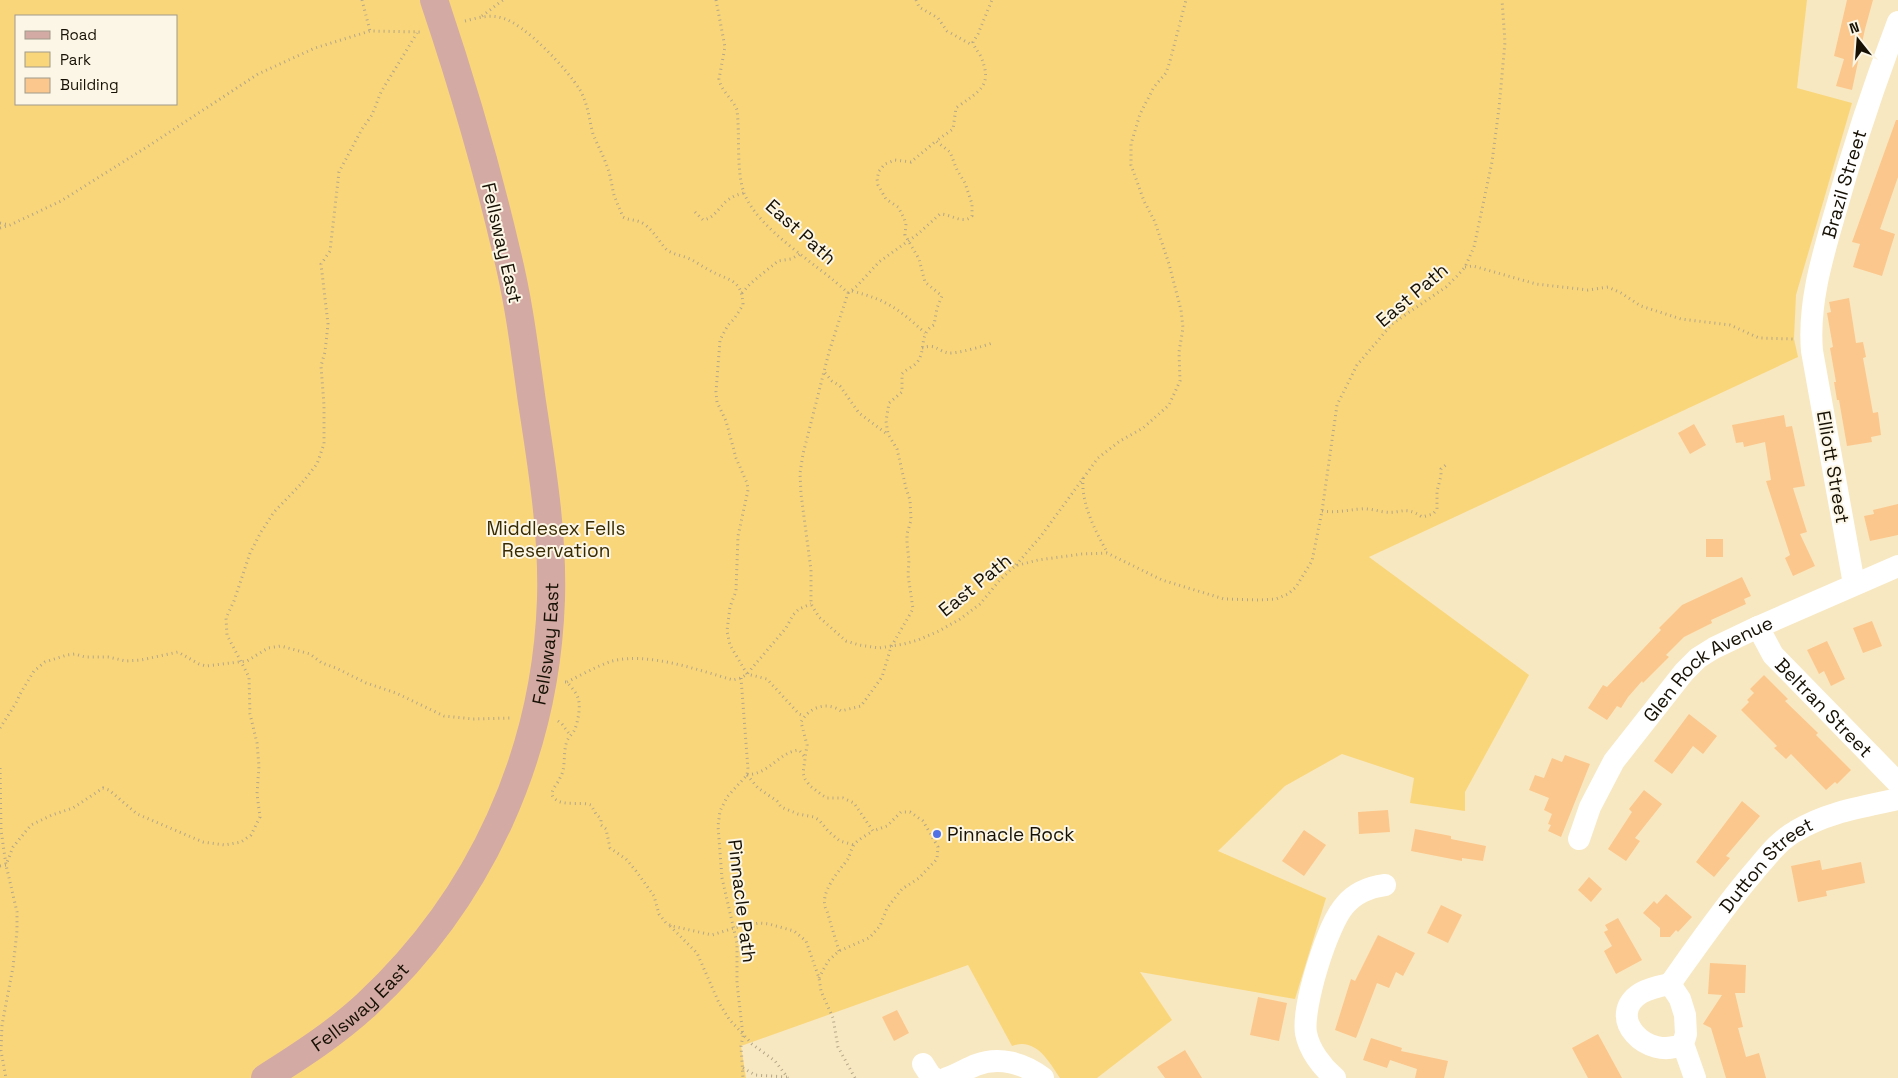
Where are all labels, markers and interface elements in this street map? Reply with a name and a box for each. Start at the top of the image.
legend [15,15,178,105]
north arrow [1833,15,1883,65]
text: N [1847,18,1861,38]
text: Road [60,25,97,44]
text: Park [60,50,91,69]
text: Building [60,75,119,94]
street label: Brazil Street [1816,126,1872,241]
street label: Fellsway East [476,180,528,306]
street label: East Path [760,194,842,270]
street label: East Path [1371,257,1453,333]
street label: Elliott Street [1811,409,1855,525]
park label: Middlesex Fells Reservation [487,516,625,563]
street label: East Path [933,548,1017,622]
street label: Fellsway East [526,582,564,707]
street label: Glen Rock Avenue [1637,610,1776,727]
street label: Beltran Street [1770,652,1878,763]
street label: Dutton Street [1713,811,1817,918]
place label: Pinnacle Rock [947,822,1075,847]
marker: Pinnacle Rock [931,828,943,840]
street label: Pinnacle Path [722,838,762,964]
street label: Fellsway East [306,957,414,1057]

